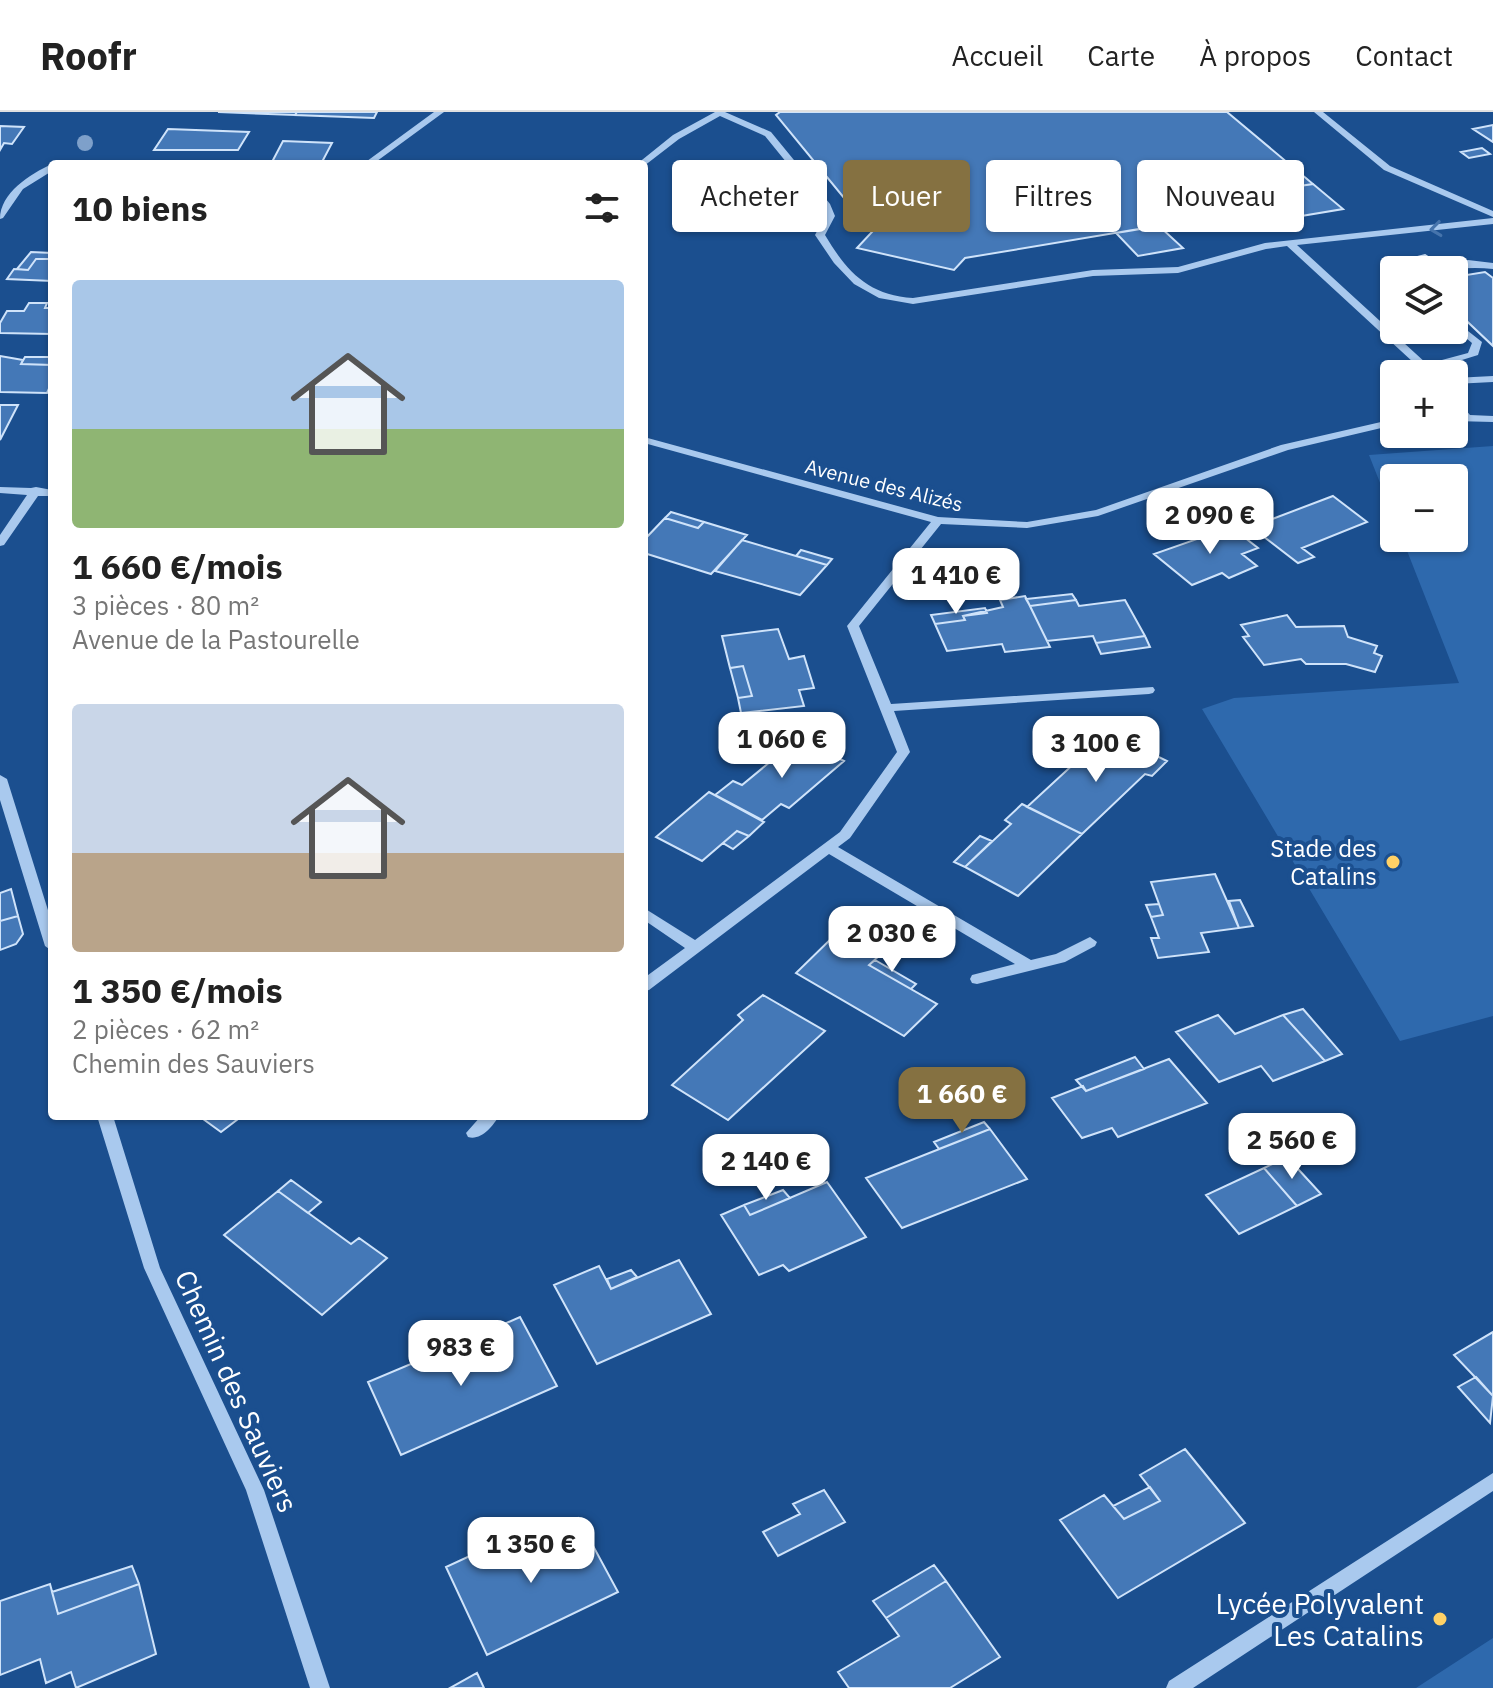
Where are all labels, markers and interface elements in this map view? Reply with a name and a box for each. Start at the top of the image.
text: Roofr [40,31,137,80]
text: Accueil [951,37,1043,74]
text: Carte [1087,37,1155,74]
text: À propos [1199,37,1311,74]
text: Contact [1355,37,1453,74]
chip: Acheter [672,160,827,232]
chip: Louer [843,160,970,232]
chip: Filtres [986,160,1121,232]
chip: Nouveau [1137,160,1304,232]
text: 10 biens [72,186,208,230]
icon: filters [580,186,624,230]
one-way arrow [1429,220,1442,237]
map controls [1380,256,1468,552]
button: layers [1380,256,1468,344]
icon: home [276,332,420,476]
button: + [1380,360,1468,448]
street label: Avenue des Alizés [802,452,966,518]
button: − [1380,464,1468,552]
pin: 2 090 € [1136,488,1284,556]
text: 2 090 € [1165,497,1255,531]
text: 1 660 €/mois [72,544,283,588]
pin: 1 410 € [882,548,1030,616]
text: 1 410 € [911,557,1001,591]
text: 3 pièces · 80 m² [72,588,259,622]
text: Avenue de la Pastourelle [72,622,360,656]
pin: 1 060 € [708,712,856,780]
pin: 3 100 € [1022,716,1170,784]
text: 1 060 € [737,721,827,755]
text: 3 100 € [1051,725,1141,759]
icon: home [276,756,420,900]
place label: Stade des Catalins [1270,832,1377,892]
marker: Stade des Catalins [1384,853,1402,871]
pin: 2 030 € [818,906,966,974]
text: 2 030 € [847,915,937,949]
text: 1 350 €/mois [72,968,283,1012]
text: 2 pièces · 62 m² [72,1012,259,1046]
text: Chemin des Sauviers [72,1046,315,1080]
pin: 1 660 € [888,1067,1036,1135]
text: 1 660 € [917,1076,1007,1110]
pin: 2 560 € [1218,1113,1366,1181]
text: 2 560 € [1247,1122,1337,1156]
pin: 2 140 € [692,1134,840,1202]
text: 2 140 € [721,1143,811,1177]
street label: Chemin des Sauviers [167,1264,307,1518]
pin: 983 € [405,1320,517,1388]
text: 983 € [426,1329,496,1363]
pin: 1 350 € [457,1517,605,1585]
text: 1 350 € [486,1526,576,1560]
place label: Lycée Polyvalent Les Catalins [1215,1585,1424,1654]
marker: Lycée Polyvalent Les Catalins [1431,1610,1449,1628]

